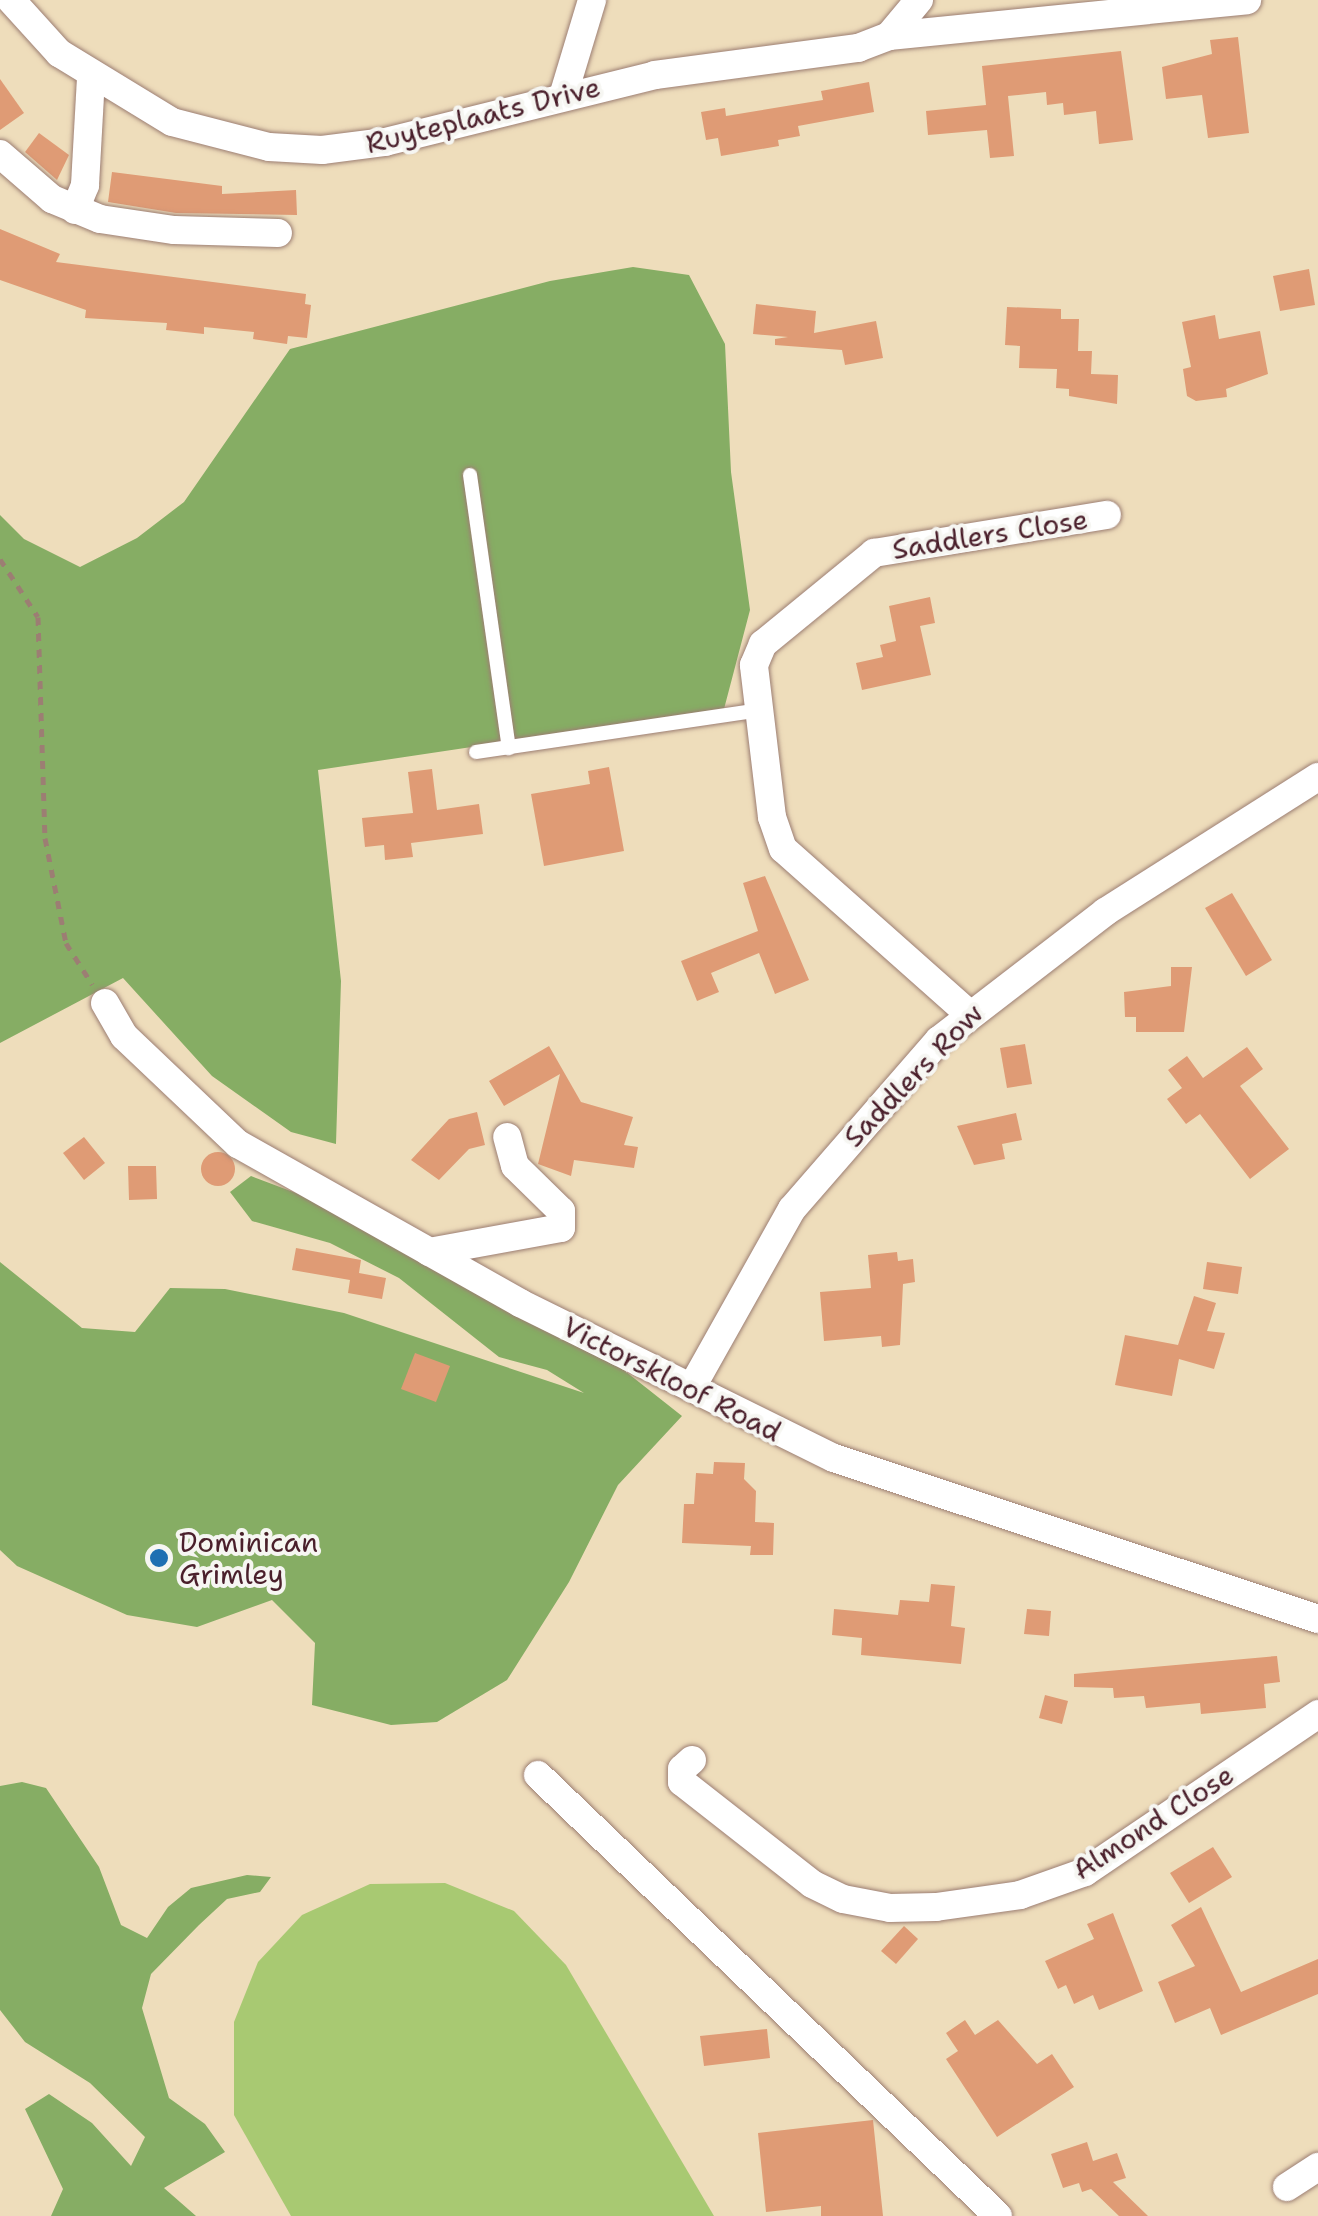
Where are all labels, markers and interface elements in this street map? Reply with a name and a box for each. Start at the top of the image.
street label: Ruyteplaats Drive [362,70,604,160]
street label: Saddlers Close [890,502,1090,566]
street label: Saddlers Row [836,996,990,1154]
street label: Victorskloof Road [557,1309,787,1449]
place label: Dominican Grimley [179,1525,318,1591]
marker: Dominican Grimley [148,1547,170,1569]
street label: Almond Close [1066,1758,1240,1886]

